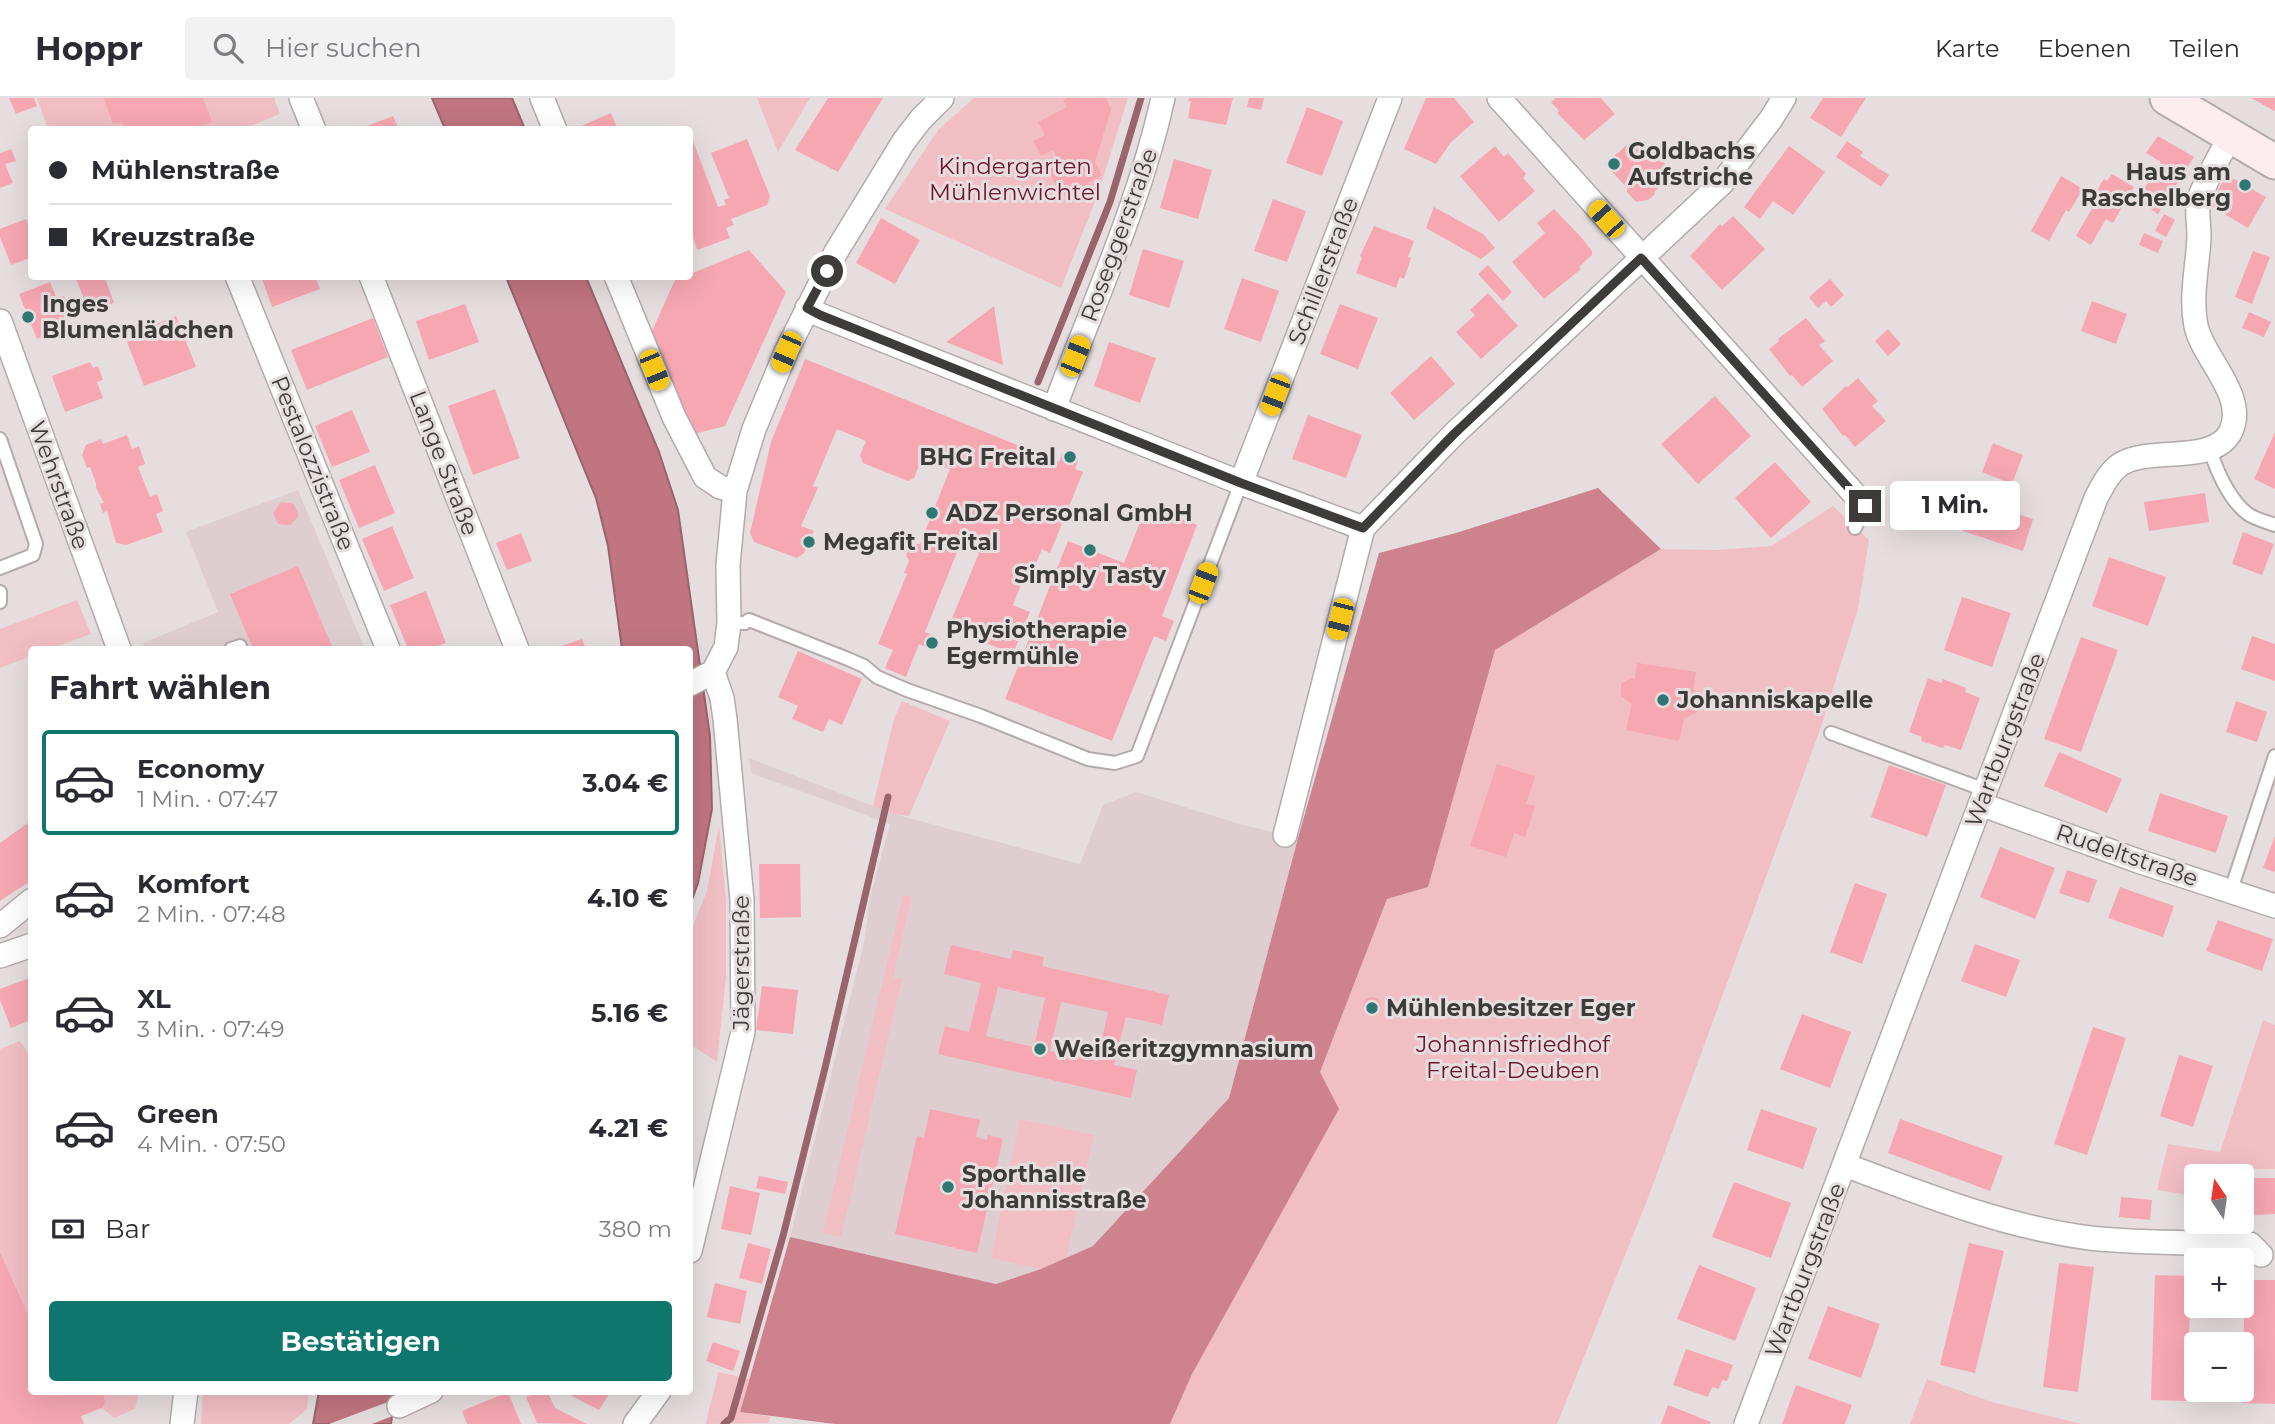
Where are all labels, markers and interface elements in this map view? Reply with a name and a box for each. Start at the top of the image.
search box [185,17,675,80]
text: Hoppr [35,28,143,68]
icon: search [209,29,247,67]
text: Hier suchen [265,32,422,64]
text: Karte [1935,34,2000,63]
text: Ebenen [2038,34,2131,63]
text: Teilen [2169,34,2240,63]
place label: Goldbachs Aufstriche [1627,137,1755,191]
street label: Roseggerstraße [1075,145,1163,325]
park label: Kindergarten Mühlenwichtel [929,152,1101,206]
text: Mühlenstraße [91,154,280,186]
marker: Goldbachs Aufstriche [1606,156,1622,172]
place label: Haus am Raschelberg [2081,158,2231,212]
marker: Haus am Raschelberg [2237,177,2253,193]
street label: Schillerstraße [1282,193,1364,349]
car [1585,196,1628,242]
text: Kreuzstraße [91,221,255,253]
route start [811,255,843,287]
place label: Inges Blumenlädchen [42,290,234,344]
marker: Inges Blumenlädchen [20,309,36,325]
car [769,329,804,375]
car [1058,333,1093,379]
car [637,347,672,393]
street label: Pestalozzistraße [265,372,361,554]
car [1258,372,1293,418]
street label: Lange Straße [404,387,484,539]
street label: Wehrstraße [23,417,95,553]
place label: BHG Freital [919,443,1056,471]
marker: BHG Freital [1062,449,1078,465]
callout: 1 Min. [1890,482,2019,530]
route end [1849,490,1881,522]
text: 1 Min. [1922,491,1988,519]
place label: ADZ Personal GmbH [945,499,1193,527]
marker: ADZ Personal GmbH [924,505,940,521]
place label: Megafit Freital [823,528,999,556]
marker: Megafit Freital [801,534,817,550]
marker: Simply Tasty [1082,542,1098,558]
car [1186,560,1221,606]
place label: Simply Tasty [1014,561,1166,589]
car [1325,596,1356,642]
place label: Physiotherapie Egermühle [946,616,1127,670]
marker: Physiotherapie Egermühle [924,635,940,651]
street label: Wartburgstraße [1959,649,2051,831]
text: Fahrt wählen [49,668,271,707]
place label: Johanniskapelle [1676,686,1873,714]
marker: Johanniskapelle [1655,692,1671,708]
icon: car [53,751,116,814]
text: Economy [137,753,264,785]
text: 3.04 € [582,767,668,799]
text: 1 Min. · 07:47 [137,785,278,813]
street label: Rudeltstraße [2052,818,2202,892]
icon: car [53,866,116,929]
text: Komfort [137,868,250,900]
text: 4.10 € [587,882,668,914]
street label: Jägerstraße [727,895,755,1032]
text: 2 Min. · 07:48 [137,900,286,928]
icon: car [53,981,116,1044]
text: XL [137,983,171,1015]
place label: Mühlenbesitzer Eger [1386,994,1636,1022]
text: 5.16 € [591,997,668,1029]
marker: Mühlenbesitzer Eger [1364,1000,1380,1016]
text: 3 Min. · 07:49 [137,1015,284,1043]
park label: Johannisfriedhof Freital-Deuben [1415,1030,1611,1084]
place label: Weißeritzgymnasium [1054,1035,1314,1063]
marker: Weißeritzgymnasium [1032,1041,1048,1057]
icon: car [53,1096,116,1159]
text: Green [137,1098,219,1130]
text: 4.21 € [589,1112,668,1144]
text: 4 Min. · 07:50 [137,1130,286,1158]
place label: Sporthalle Johannisstraße [961,1160,1146,1214]
north arrow [2184,1164,2254,1234]
map controls [2184,1164,2254,1402]
marker: Sporthalle Johannisstraße [940,1179,956,1195]
street label: Wartburgstraße [1759,1179,1851,1361]
icon: cash [49,1210,87,1248]
text: Bar [105,1213,150,1245]
text: 380 m [599,1215,672,1243]
button: + [2184,1248,2254,1318]
button: Bestätigen [49,1301,672,1381]
button: − [2184,1332,2254,1402]

